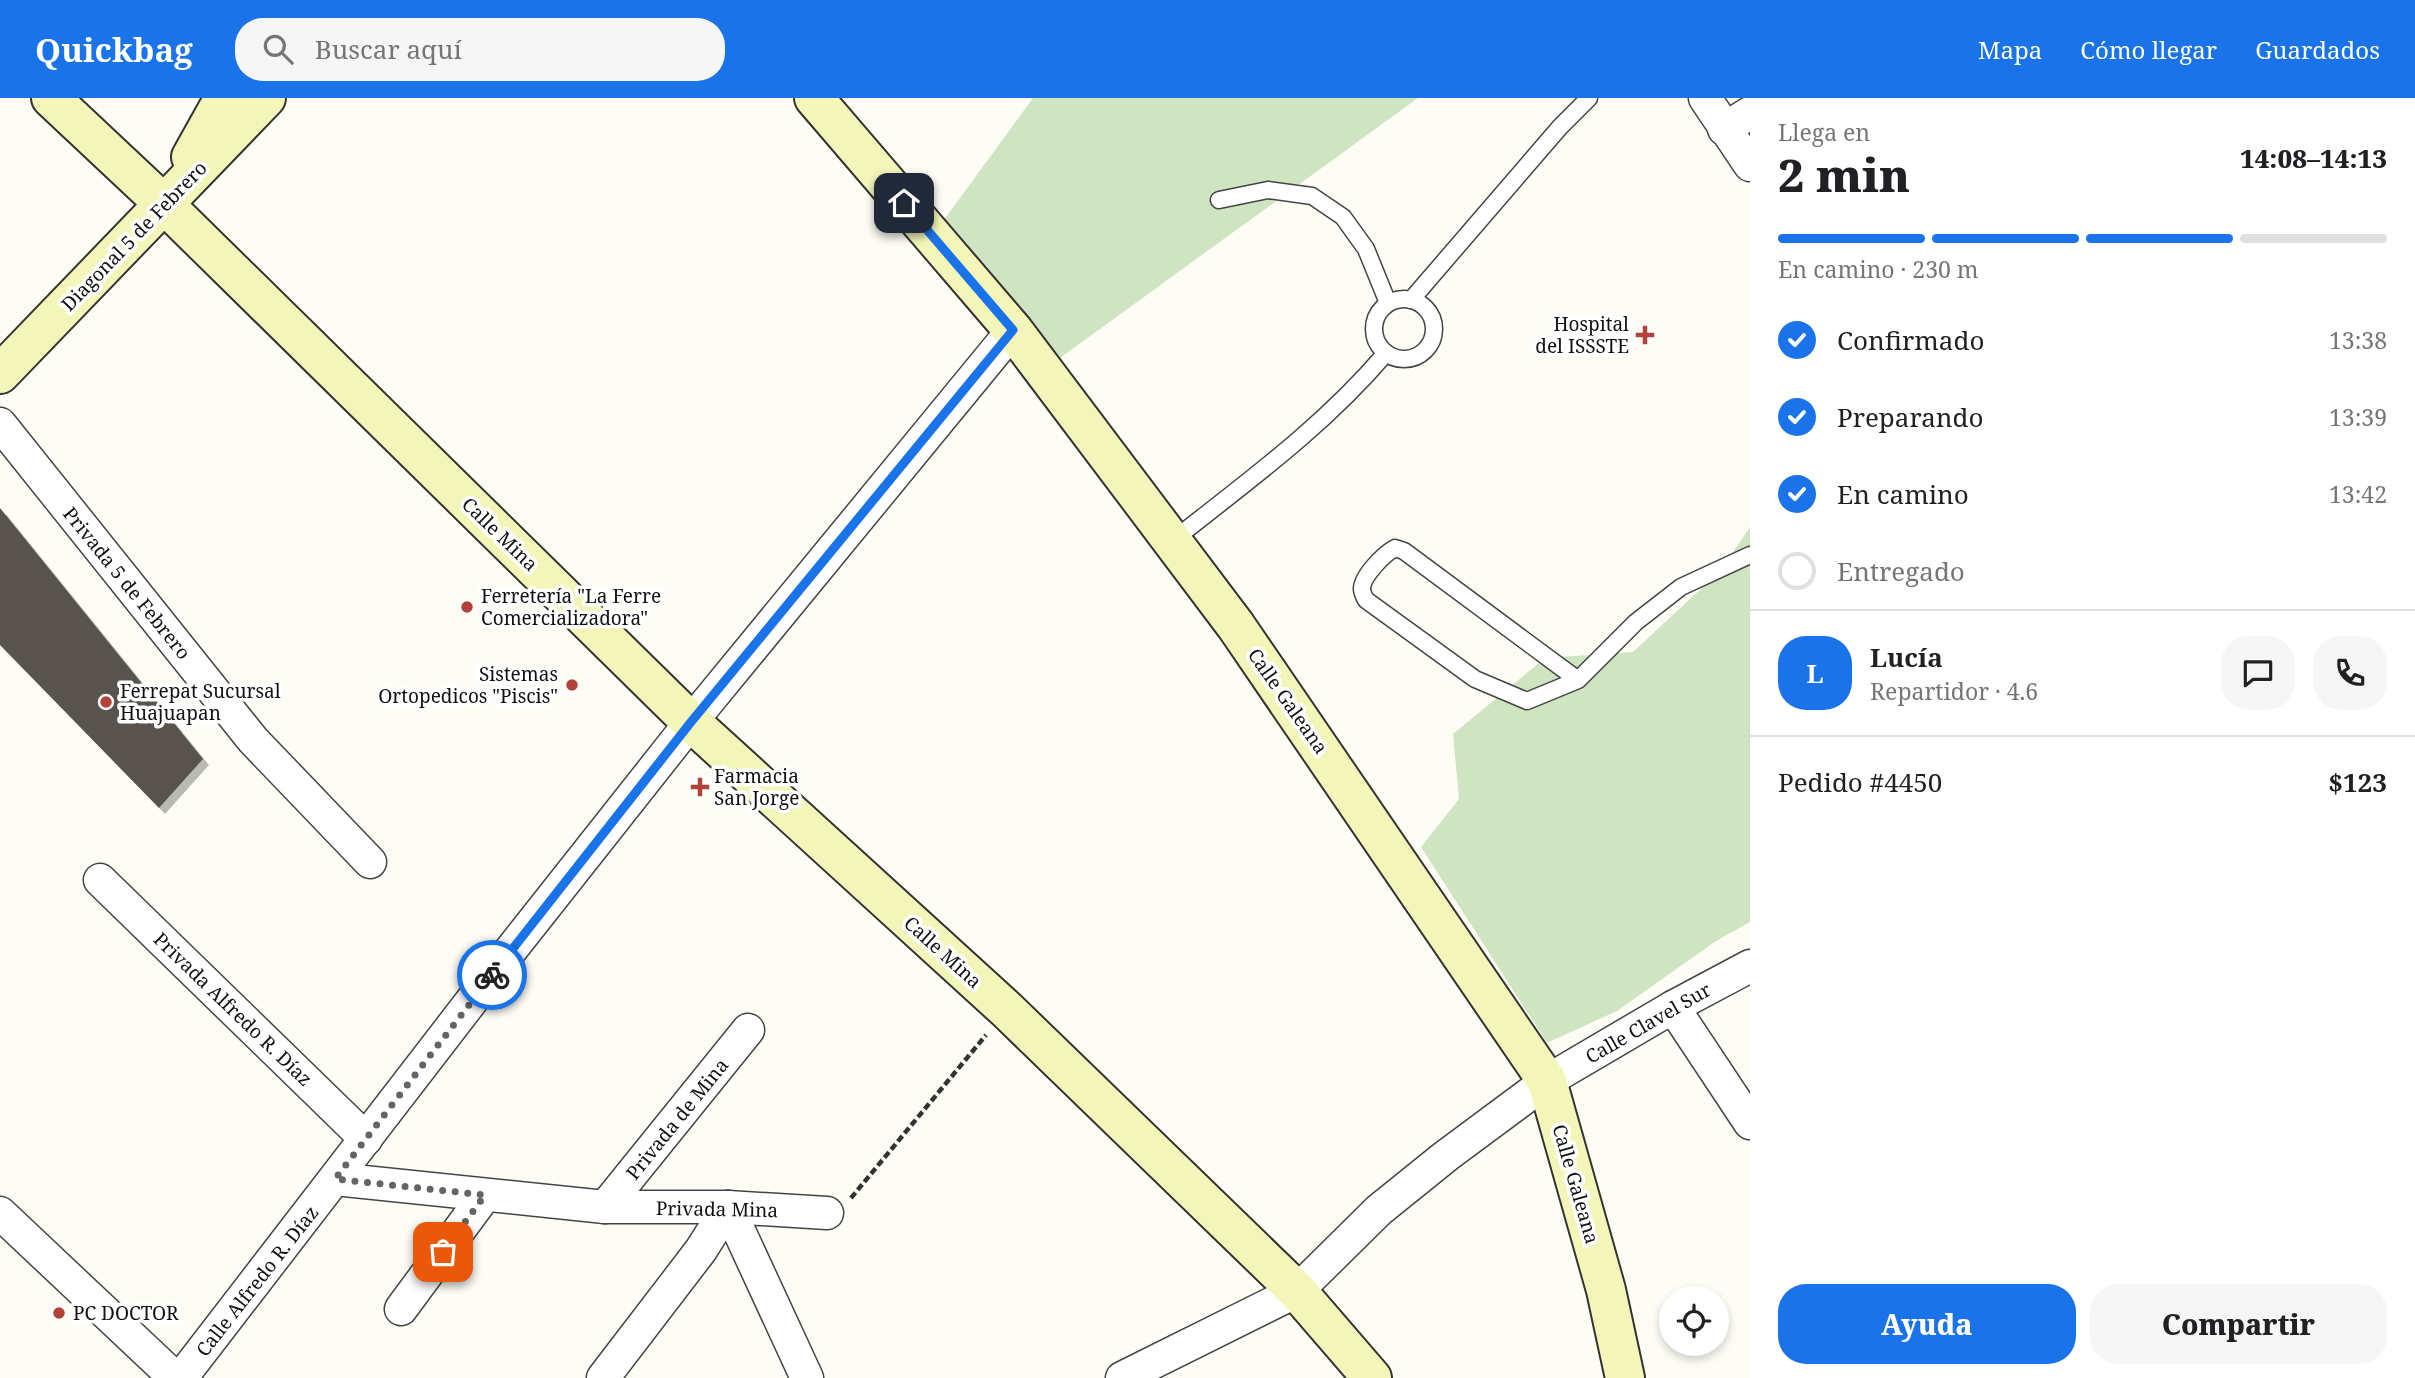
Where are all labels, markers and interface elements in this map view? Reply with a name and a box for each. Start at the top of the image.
search box [235,18,725,81]
text: Quickbag [35,27,193,72]
icon: search [259,30,297,68]
text: Buscar aquí [315,31,462,67]
text: Mapa [1978,33,2042,66]
text: Cómo llegar [2080,33,2217,66]
text: Guardados [2255,33,2380,66]
text: Llega en [1778,116,1870,148]
text: 14:08–14:13 [2240,140,2387,176]
text: 2 min [1778,143,1910,205]
street label: Diagonal 5 de Febrero [55,155,213,317]
pin [874,173,934,233]
icon: home [885,184,923,222]
text: En camino · 230 m [1778,253,1979,285]
place label: Hospital del ISSSTE [1535,311,1629,359]
icon: check [1778,321,1816,359]
text: Confirmado [1837,322,1984,358]
text: 13:38 [2329,324,2387,356]
marker: Hospital del ISSSTE [1635,325,1655,345]
icon: check [1778,398,1816,436]
text: Preparando [1837,399,1984,435]
text: 13:39 [2329,401,2387,433]
icon: check [1778,475,1816,513]
text: En camino [1837,476,1969,512]
text: 13:42 [2329,478,2387,510]
street label: Calle Mina [456,491,544,577]
street label: Privada 5 de Febrero [57,501,197,665]
text: Entregado [1837,553,1965,589]
place label: Ferretería "La Ferre Comercializadora" [481,583,661,631]
marker: Ferretería "La Ferre Comercializadora" [459,599,475,615]
button: chat [2221,636,2295,710]
button: phone [2313,636,2387,710]
text: Lucía [1870,639,1943,675]
street label: Calle Galeana [1242,643,1334,759]
text: L [1806,655,1824,691]
place label: Sistemas Ortopedicos "Piscis" [378,661,558,709]
text: Repartidor · 4.6 [1870,675,2038,707]
marker: Sistemas Ortopedicos "Piscis" [564,677,580,693]
place label: Ferrepat Sucursal Huajuapan [120,678,281,726]
marker: Ferrepat Sucursal Huajuapan [98,694,114,710]
place label: Farmacia San Jorge [714,763,799,811]
text: Pedido #4450 [1778,764,1942,800]
text: $123 [2328,764,2387,800]
marker: Farmacia San Jorge [692,779,708,795]
street label: Calle Mina [899,910,987,994]
street label: Privada Alfredo R. Díaz [148,926,318,1092]
courier [457,940,527,1010]
icon: bike [473,956,511,994]
street label: Calle Clavel Sur [1581,977,1716,1069]
street label: Privada de Mina [620,1053,734,1185]
street label: Calle Galeana [1547,1121,1605,1247]
street label: Privada Mina [656,1195,778,1223]
street label: Calle Alfredo R. Díaz [190,1200,324,1362]
pin [413,1222,473,1282]
icon: bag [424,1233,462,1271]
button: Ayuda [1778,1284,2076,1364]
button: Compartir [2090,1284,2387,1364]
map controls [1659,1286,1729,1356]
button: locate [1659,1286,1729,1356]
place label: PC DOCTOR [73,1300,179,1326]
marker: PC DOCTOR [51,1305,67,1321]

